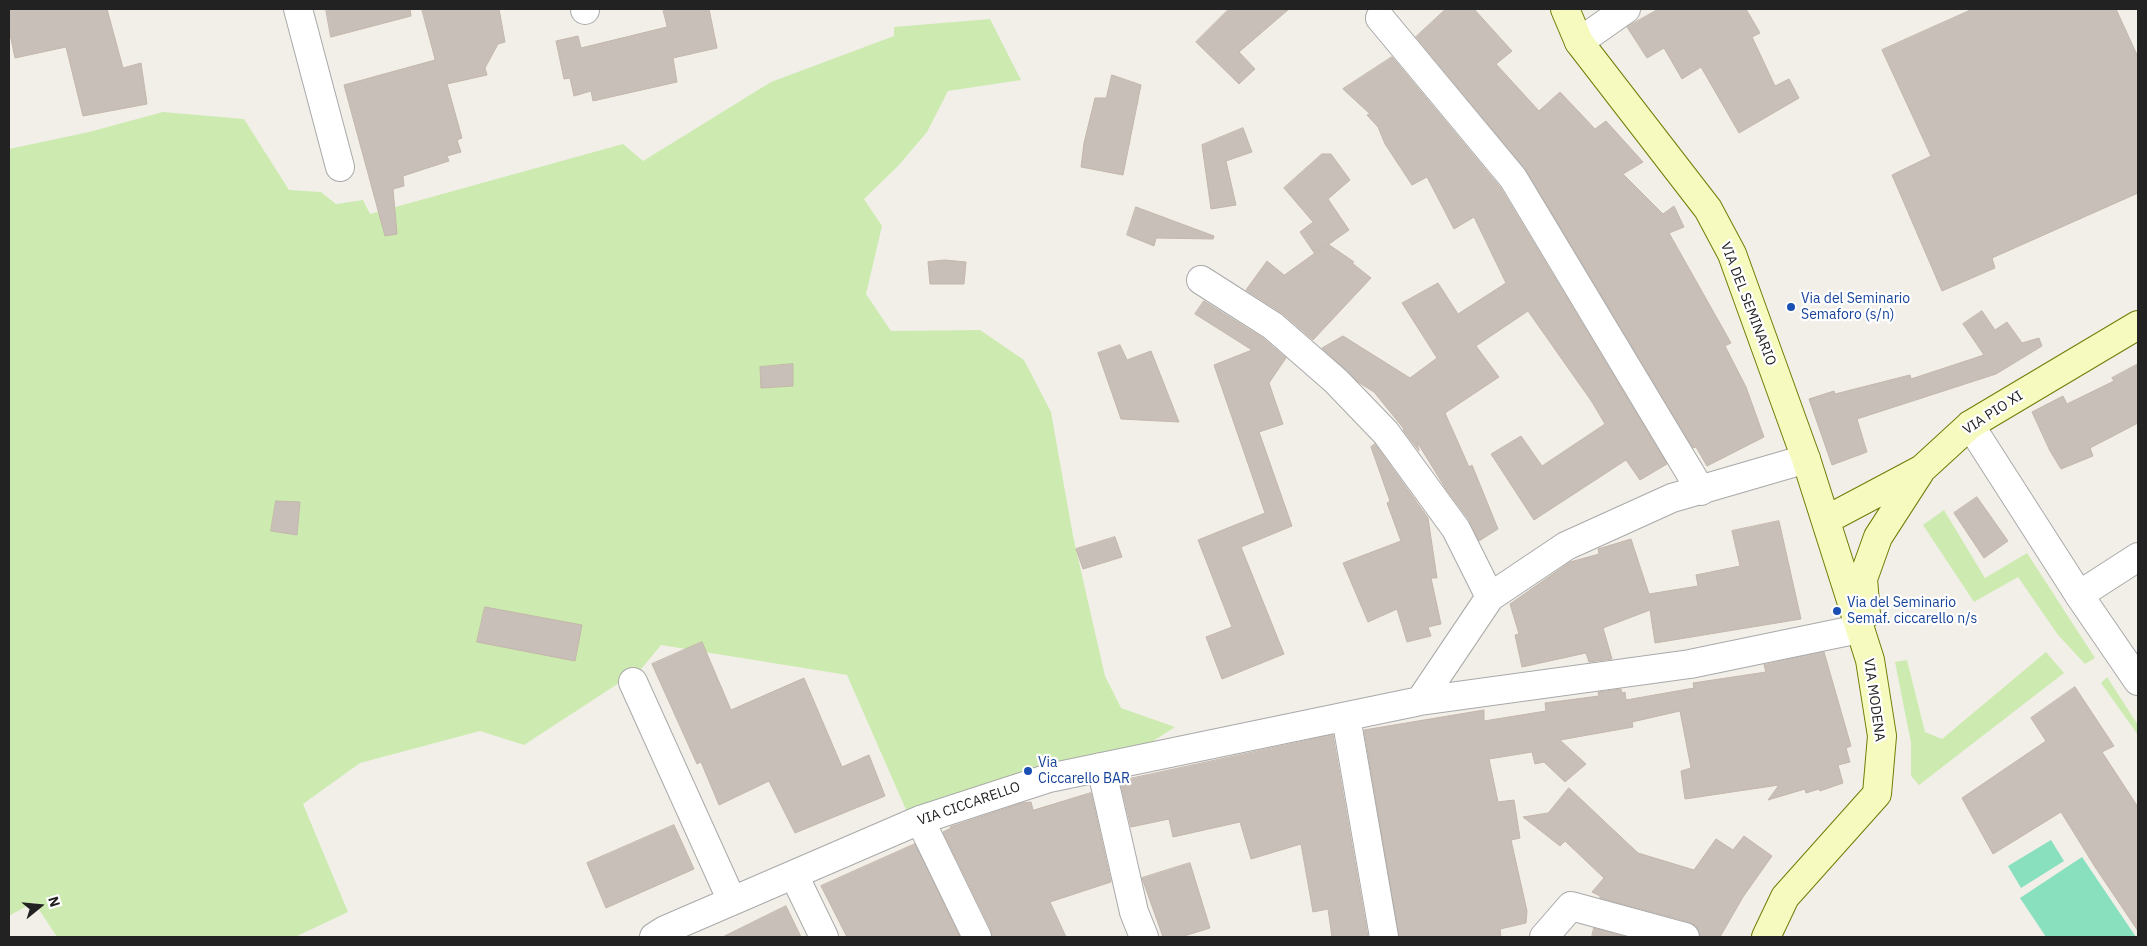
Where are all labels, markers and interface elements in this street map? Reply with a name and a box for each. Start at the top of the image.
street label: VIA DEL SEMINARIO [1717,240,1779,368]
place label: Via del Seminario Semaforo (s/n) [1801,291,1910,324]
marker: Via del Seminario Semaforo (s/n) [1785,301,1797,313]
street label: VIA PIO XI [1960,387,2026,439]
place label: Via del Seminario Semaf. ciccarello n/s [1847,595,1977,628]
marker: Via del Seminario Semaf. ciccarello n/s [1831,605,1843,617]
street label: VIA MODENA [1860,657,1888,743]
place label: Via Ciccarello BAR [1038,755,1130,788]
marker: Via Ciccarello BAR [1022,765,1034,777]
street label: VIA CICCARELLO [915,779,1023,829]
north arrow [15,881,65,931]
text: N [44,894,64,909]

